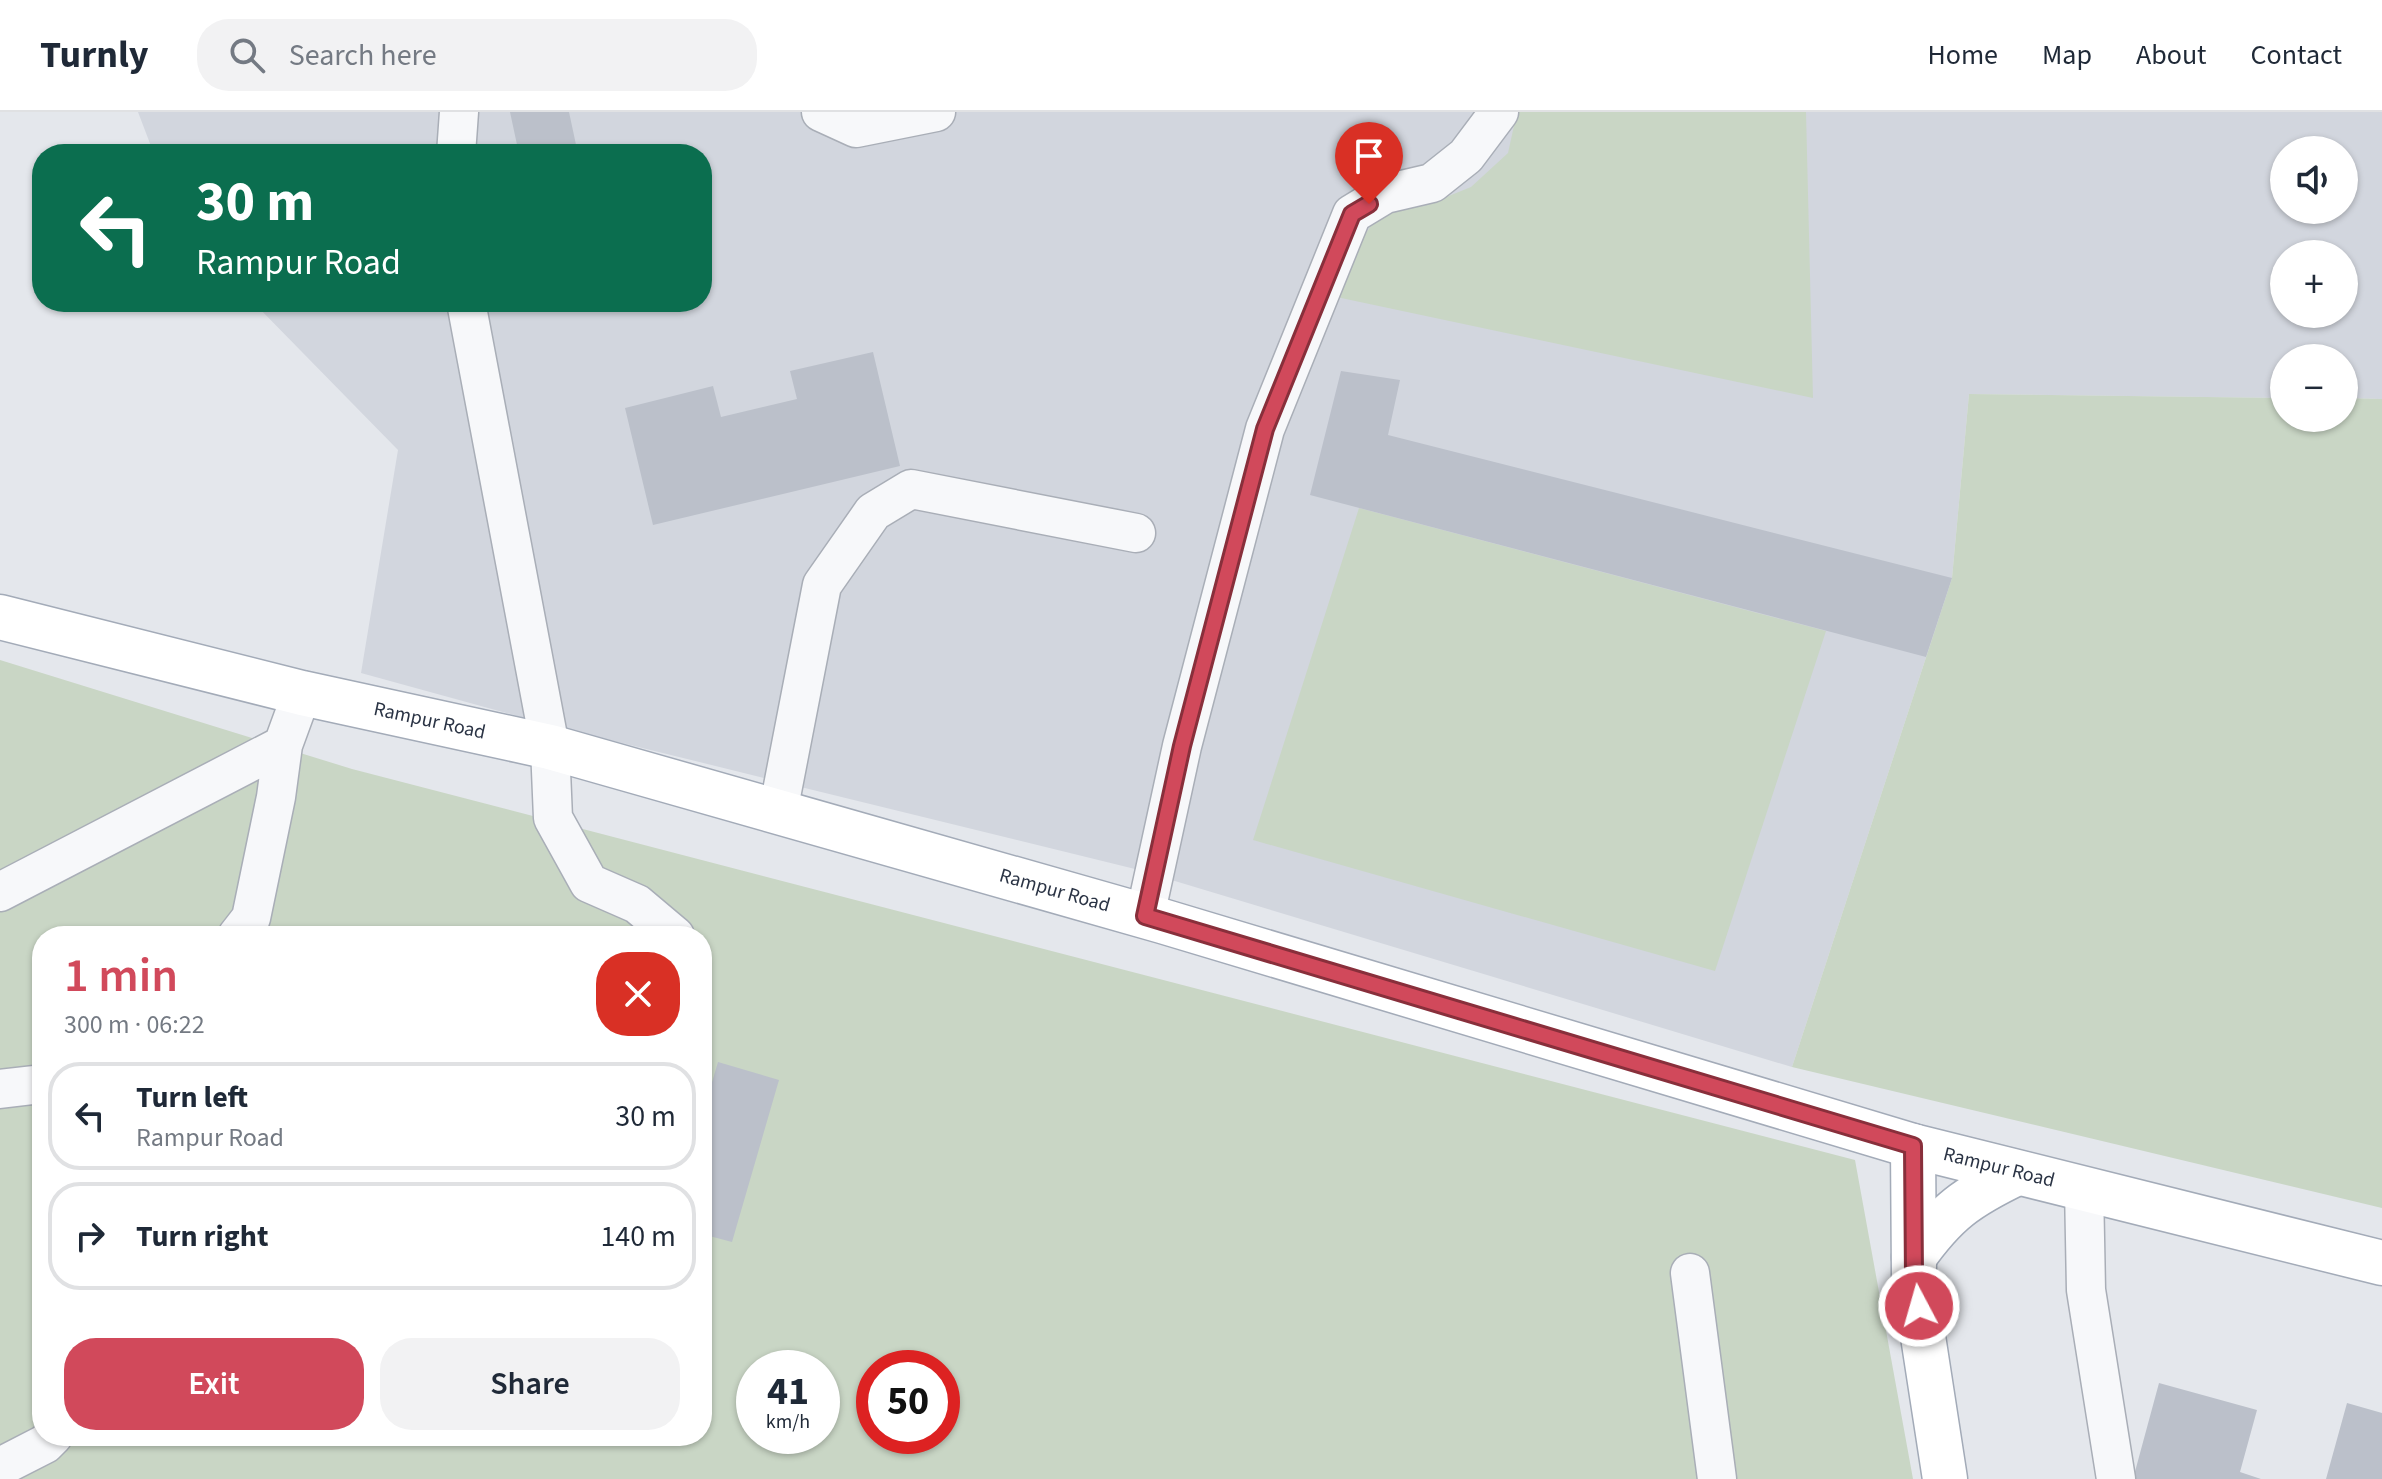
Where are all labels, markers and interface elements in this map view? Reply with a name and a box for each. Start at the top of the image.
search box [197,19,757,91]
text: Turnly [40,28,149,82]
icon: search [225,33,269,77]
text: Search here [289,34,437,77]
text: Home [1927,35,1998,75]
text: Map [2042,35,2092,75]
text: About [2136,35,2207,75]
text: Contact [2251,35,2342,75]
pin [1335,122,1403,204]
icon: arrive [1347,134,1391,178]
map controls [2270,136,2358,432]
button: sound [2270,136,2358,224]
text: 30 m [196,163,314,242]
icon: left [64,176,168,280]
text: Rampur Road [196,237,401,288]
button: + [2270,240,2358,328]
button: − [2270,344,2358,432]
street label: Rampur Road [371,695,488,747]
street label: Rampur Road [996,861,1113,920]
text: 1 min [64,942,178,1010]
button: close [596,952,680,1036]
text: 300 m · 06:22 [64,1006,205,1043]
text: Turn left [136,1076,248,1119]
icon: left [68,1094,112,1138]
text: 30 m [615,1095,676,1138]
text: Rampur Road [136,1119,284,1156]
street label: Rampur Road [1940,1140,2058,1195]
icon: right [68,1214,112,1258]
text: Turn right [136,1215,268,1258]
text: 140 m [600,1215,676,1258]
position arrow [1877,1264,1961,1348]
button: Exit [64,1338,364,1430]
button: Share [380,1338,680,1430]
speed limit sign: 50 [856,1350,960,1454]
text: 41 [767,1363,809,1420]
text: km/h [766,1408,810,1436]

